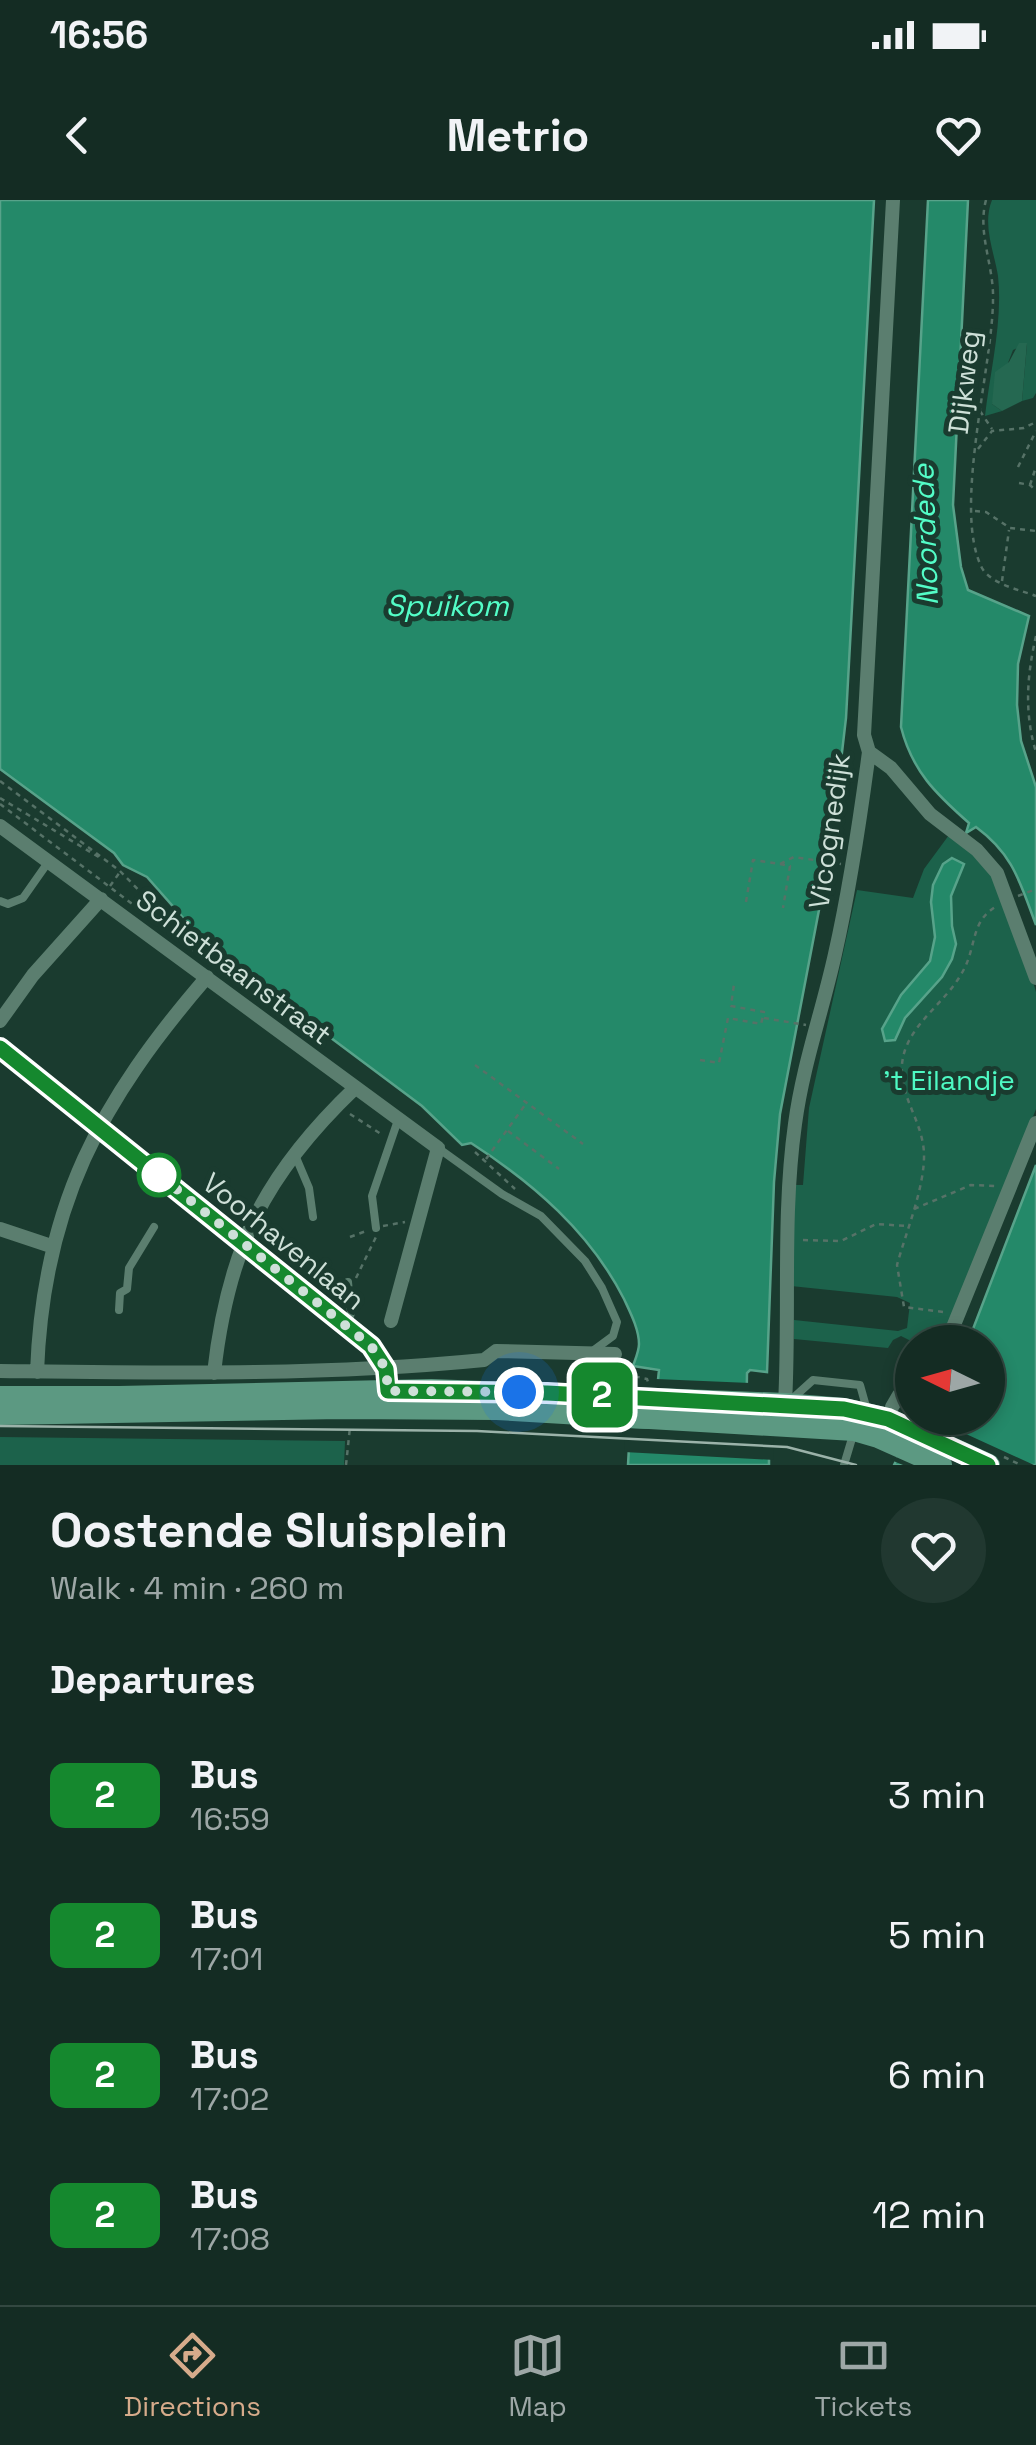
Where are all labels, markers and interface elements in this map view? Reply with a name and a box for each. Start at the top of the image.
text: 16:56 [50,11,148,59]
text: Metrio [447,107,589,164]
icon: back [50,108,105,163]
icon: heart [931,108,986,163]
street label: Dijkweg [940,328,988,436]
water label: Noordede [903,462,947,607]
water label: Spuikom [385,586,510,625]
street label: Vicognedijk [800,751,858,911]
street label: Schietbaanstraat [129,882,339,1052]
park label: 't Eilandje [883,1062,1015,1098]
unlabelled marker [138,1154,180,1196]
street label: Voorhavenlaan [196,1165,372,1317]
north arrow [895,1325,1005,1435]
map controls [895,1325,1005,1435]
line badge: 2 [570,1362,634,1428]
your location [494,1367,544,1417]
text: 2 [592,1373,612,1417]
button: heart [881,1498,986,1603]
text: Oostende Sluisplein [50,1500,508,1561]
text: Walk · 4 min · 260 m [50,1568,344,1608]
text: Departures [50,1656,255,1704]
text: Bus [190,1751,259,1799]
text: 3 min [888,1771,986,1819]
text: 2 [95,1773,115,1817]
text: 16:59 [190,1799,270,1839]
text: Bus [190,1891,259,1939]
text: 5 min [888,1911,986,1959]
text: 2 [95,1913,115,1957]
text: 17:01 [190,1939,263,1979]
text: Bus [190,2031,259,2079]
text: 6 min [888,2051,986,2099]
text: 2 [95,2053,115,2097]
text: 17:02 [190,2079,269,2119]
text: Bus [190,2171,259,2219]
text: 12 min [872,2191,986,2239]
text: 2 [95,2193,115,2237]
text: 17:08 [190,2219,270,2259]
tab: Directions [124,2328,261,2424]
tab: Map [509,2328,567,2424]
tab: Tickets [814,2328,912,2424]

